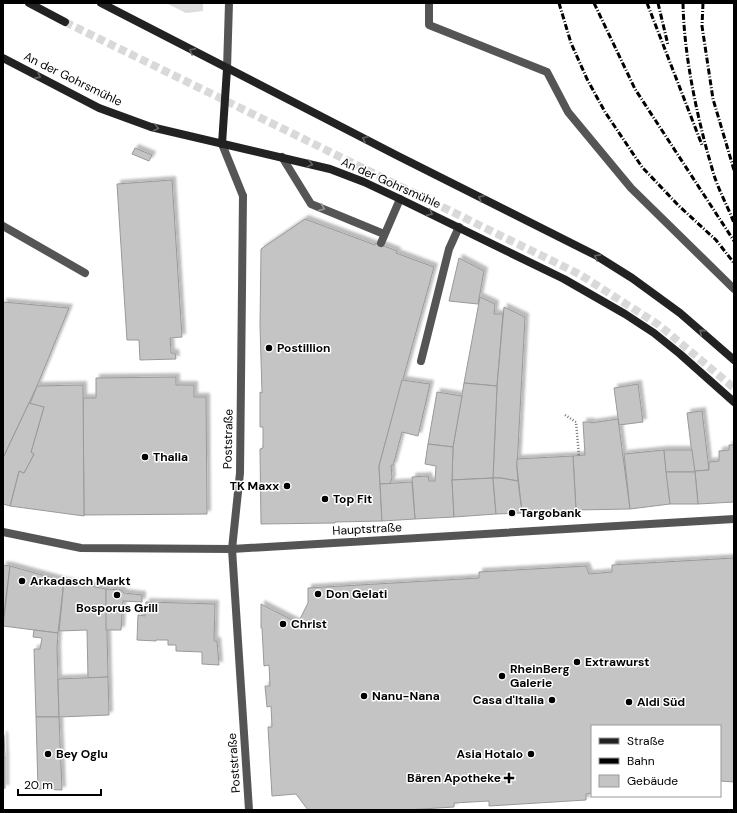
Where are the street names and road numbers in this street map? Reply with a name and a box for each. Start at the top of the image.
street label: An der Gohrsmühle [21,48,125,110]
street label: An der Gohrsmühle [339,154,444,212]
street label: Poststraße [219,409,237,469]
street label: Hauptstraße [332,519,402,539]
street label: Poststraße [224,732,244,794]

